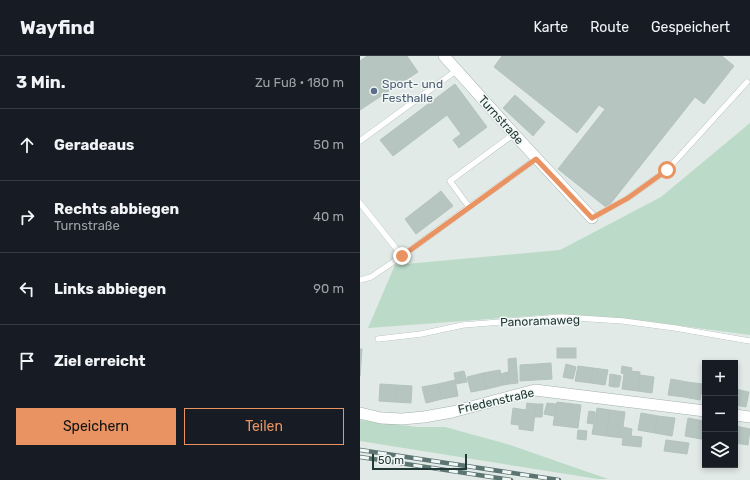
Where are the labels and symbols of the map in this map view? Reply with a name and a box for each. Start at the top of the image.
place label: Sport- und Festhalle [382,77,443,105]
marker: Sport- und Festhalle [369,86,379,96]
street label: Turnstraße [475,93,527,147]
route start [658,161,676,179]
route end [393,247,411,265]
street label: Panoramaweg [500,313,580,329]
street label: Friedenstraße [457,385,536,417]
scale bar [372,452,467,471]

